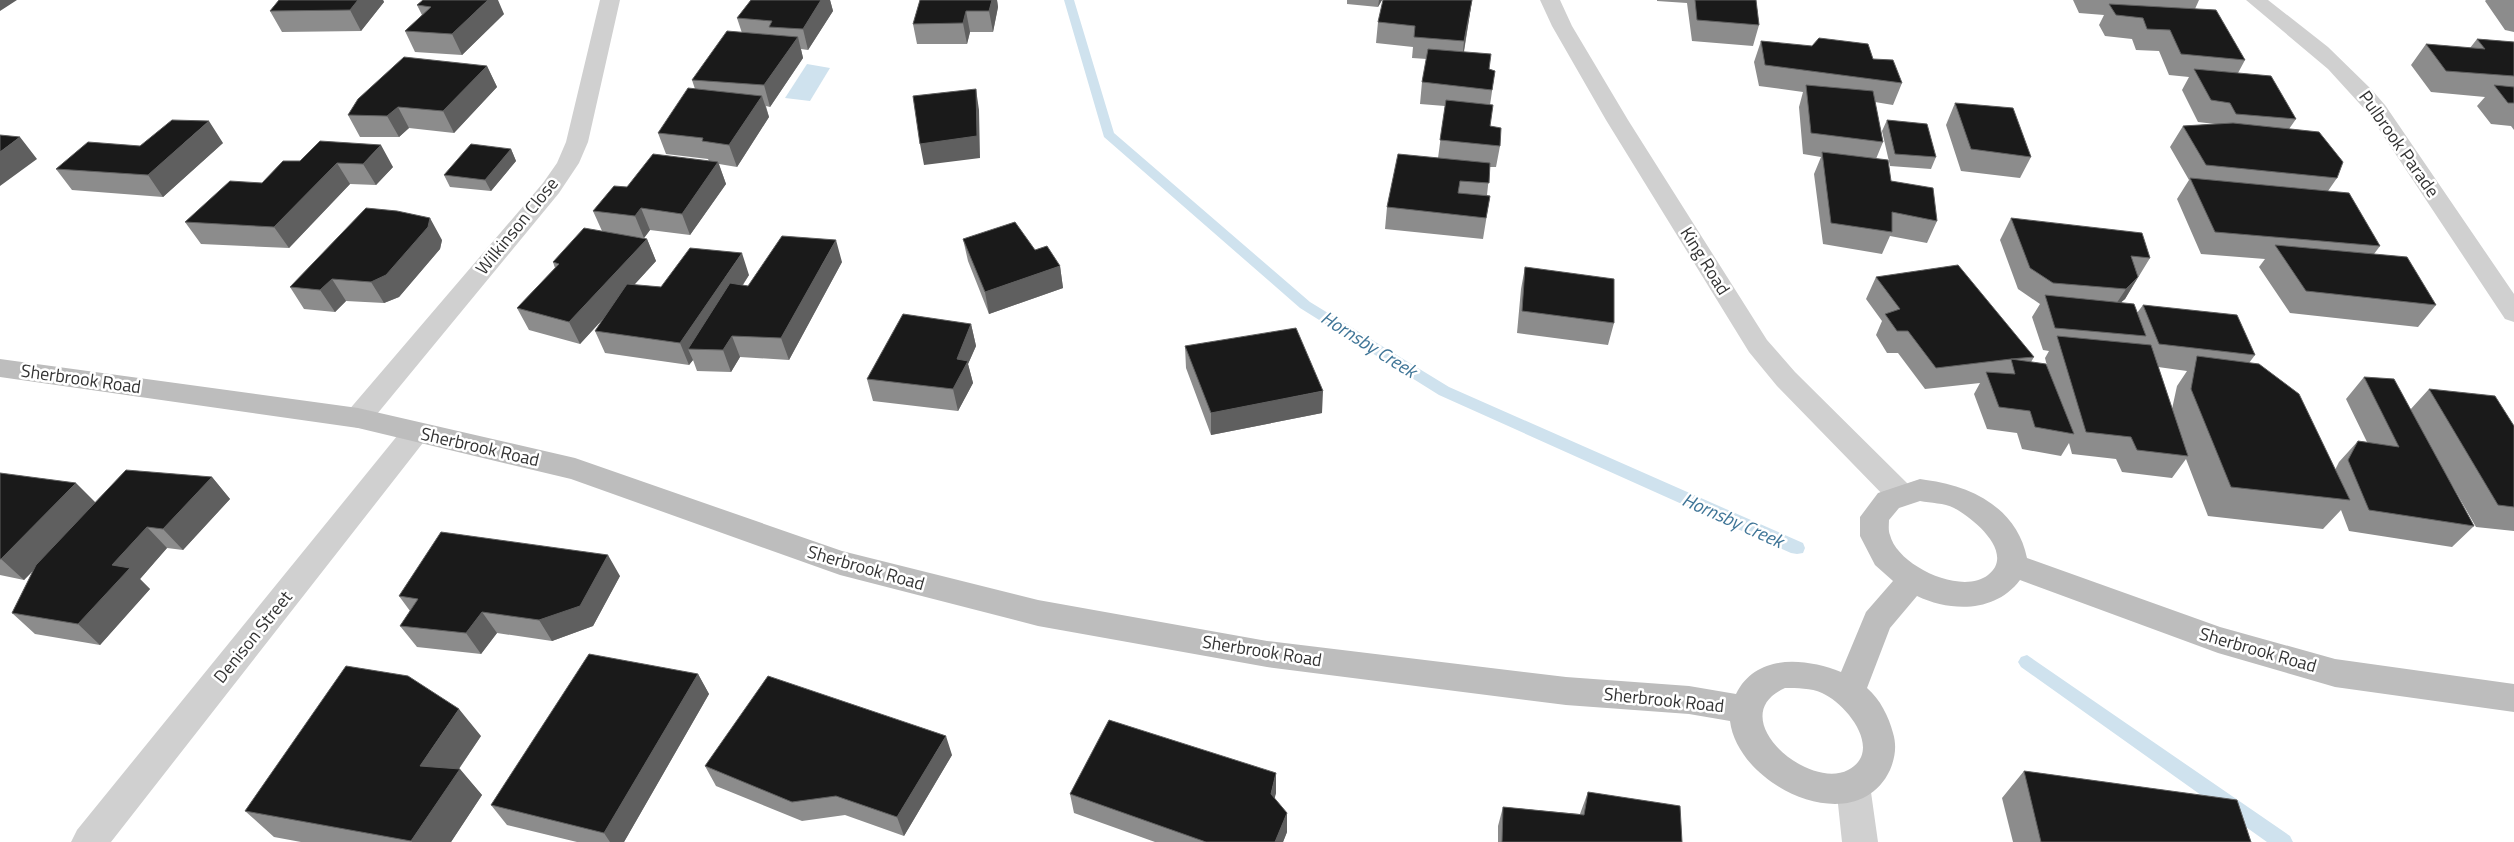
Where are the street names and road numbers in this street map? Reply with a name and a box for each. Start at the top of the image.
street label: Pulbrook Parade [2353,85,2446,203]
street label: Wilkinson Close [469,171,564,280]
street label: King Road [1674,221,1737,300]
street label: Sherbrook Road [19,357,143,400]
street label: Sherbrook Road [418,420,542,473]
street label: Sherbrook Road [804,538,928,597]
street label: Denison Street [207,584,299,689]
street label: Sherbrook Road [2196,620,2320,679]
street label: Sherbrook Road [1200,628,1324,673]
street label: Sherbrook Road [1603,680,1726,719]

